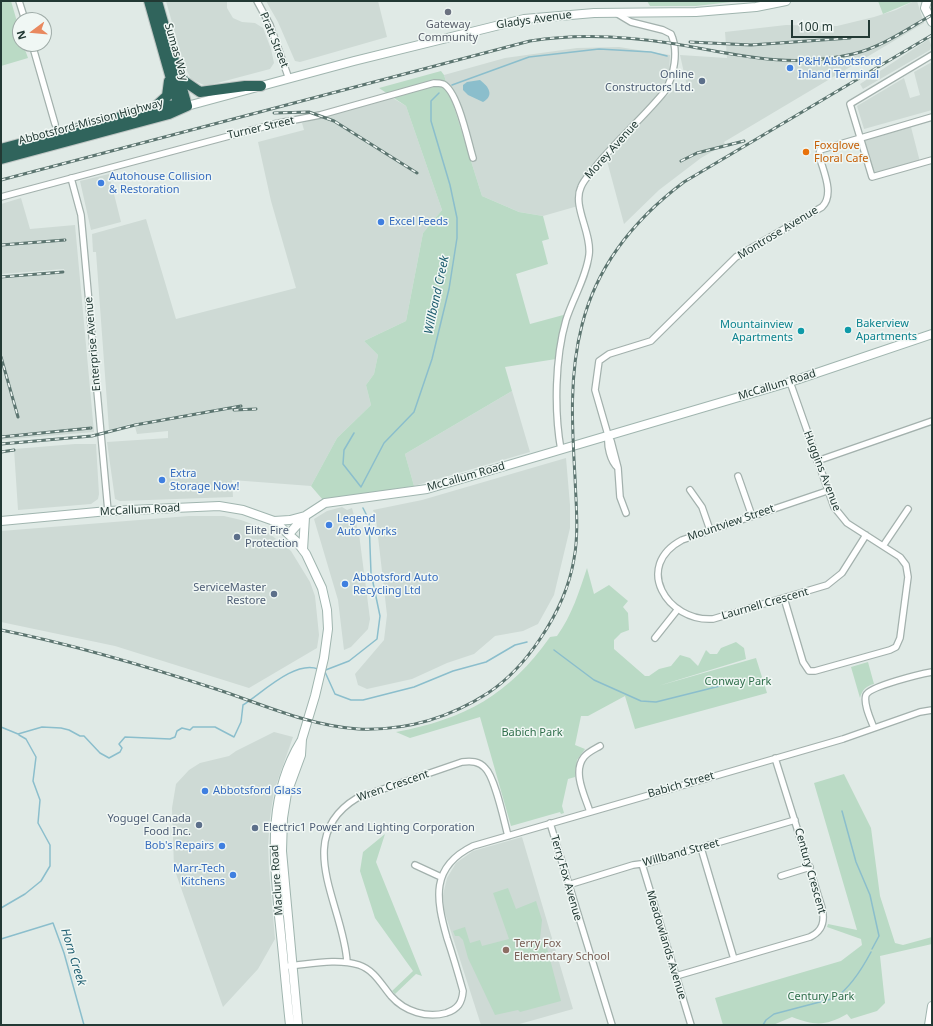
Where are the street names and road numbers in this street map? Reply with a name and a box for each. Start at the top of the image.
street label: Gladys Avenue [495,8,573,32]
street label: Pratt Street [257,10,291,70]
street label: Sumas Way [161,22,191,82]
street label: Abbotsford-Mission Highway [17,96,165,148]
street label: Turner Street [226,114,296,142]
street label: Morey Avenue [582,118,642,182]
street label: Montrose Avenue [735,204,821,262]
street label: Enterprise Avenue [82,296,104,392]
street label: McCallum Road [737,367,817,403]
street label: Huggins Avenue [801,429,843,513]
street label: McCallum Road [426,460,506,494]
street label: McCallum Road [99,501,181,519]
street label: Mountview Street [686,502,776,544]
street label: Laurnell Crescent [720,585,810,623]
street label: Wren Crescent [355,768,431,804]
street label: Babich Street [646,769,716,801]
street label: Century Crescent [791,827,829,915]
street label: Terry Fox Avenue [547,834,585,922]
street label: Willband Street [641,836,721,870]
street label: Maclure Road [268,844,286,916]
street label: Meadowlands Avenue [643,889,689,1001]

